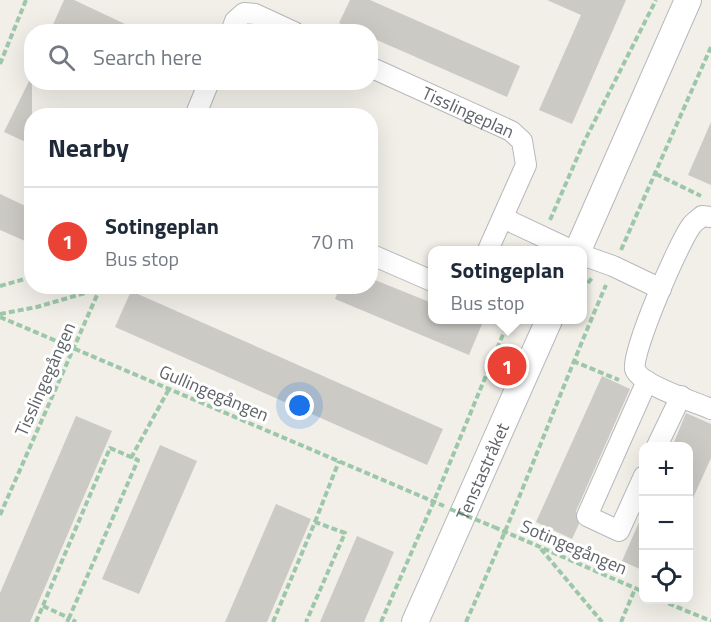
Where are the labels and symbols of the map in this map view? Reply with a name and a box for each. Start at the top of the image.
street label: Tisslingeplan [418,79,519,144]
street label: Tisslingegången [8,318,82,440]
pin: 1 [488,344,526,388]
street label: Gullingegången [155,358,273,428]
your location [285,391,314,420]
street label: Tenstastråket [448,418,516,524]
street label: Sotingegången [517,512,631,582]

